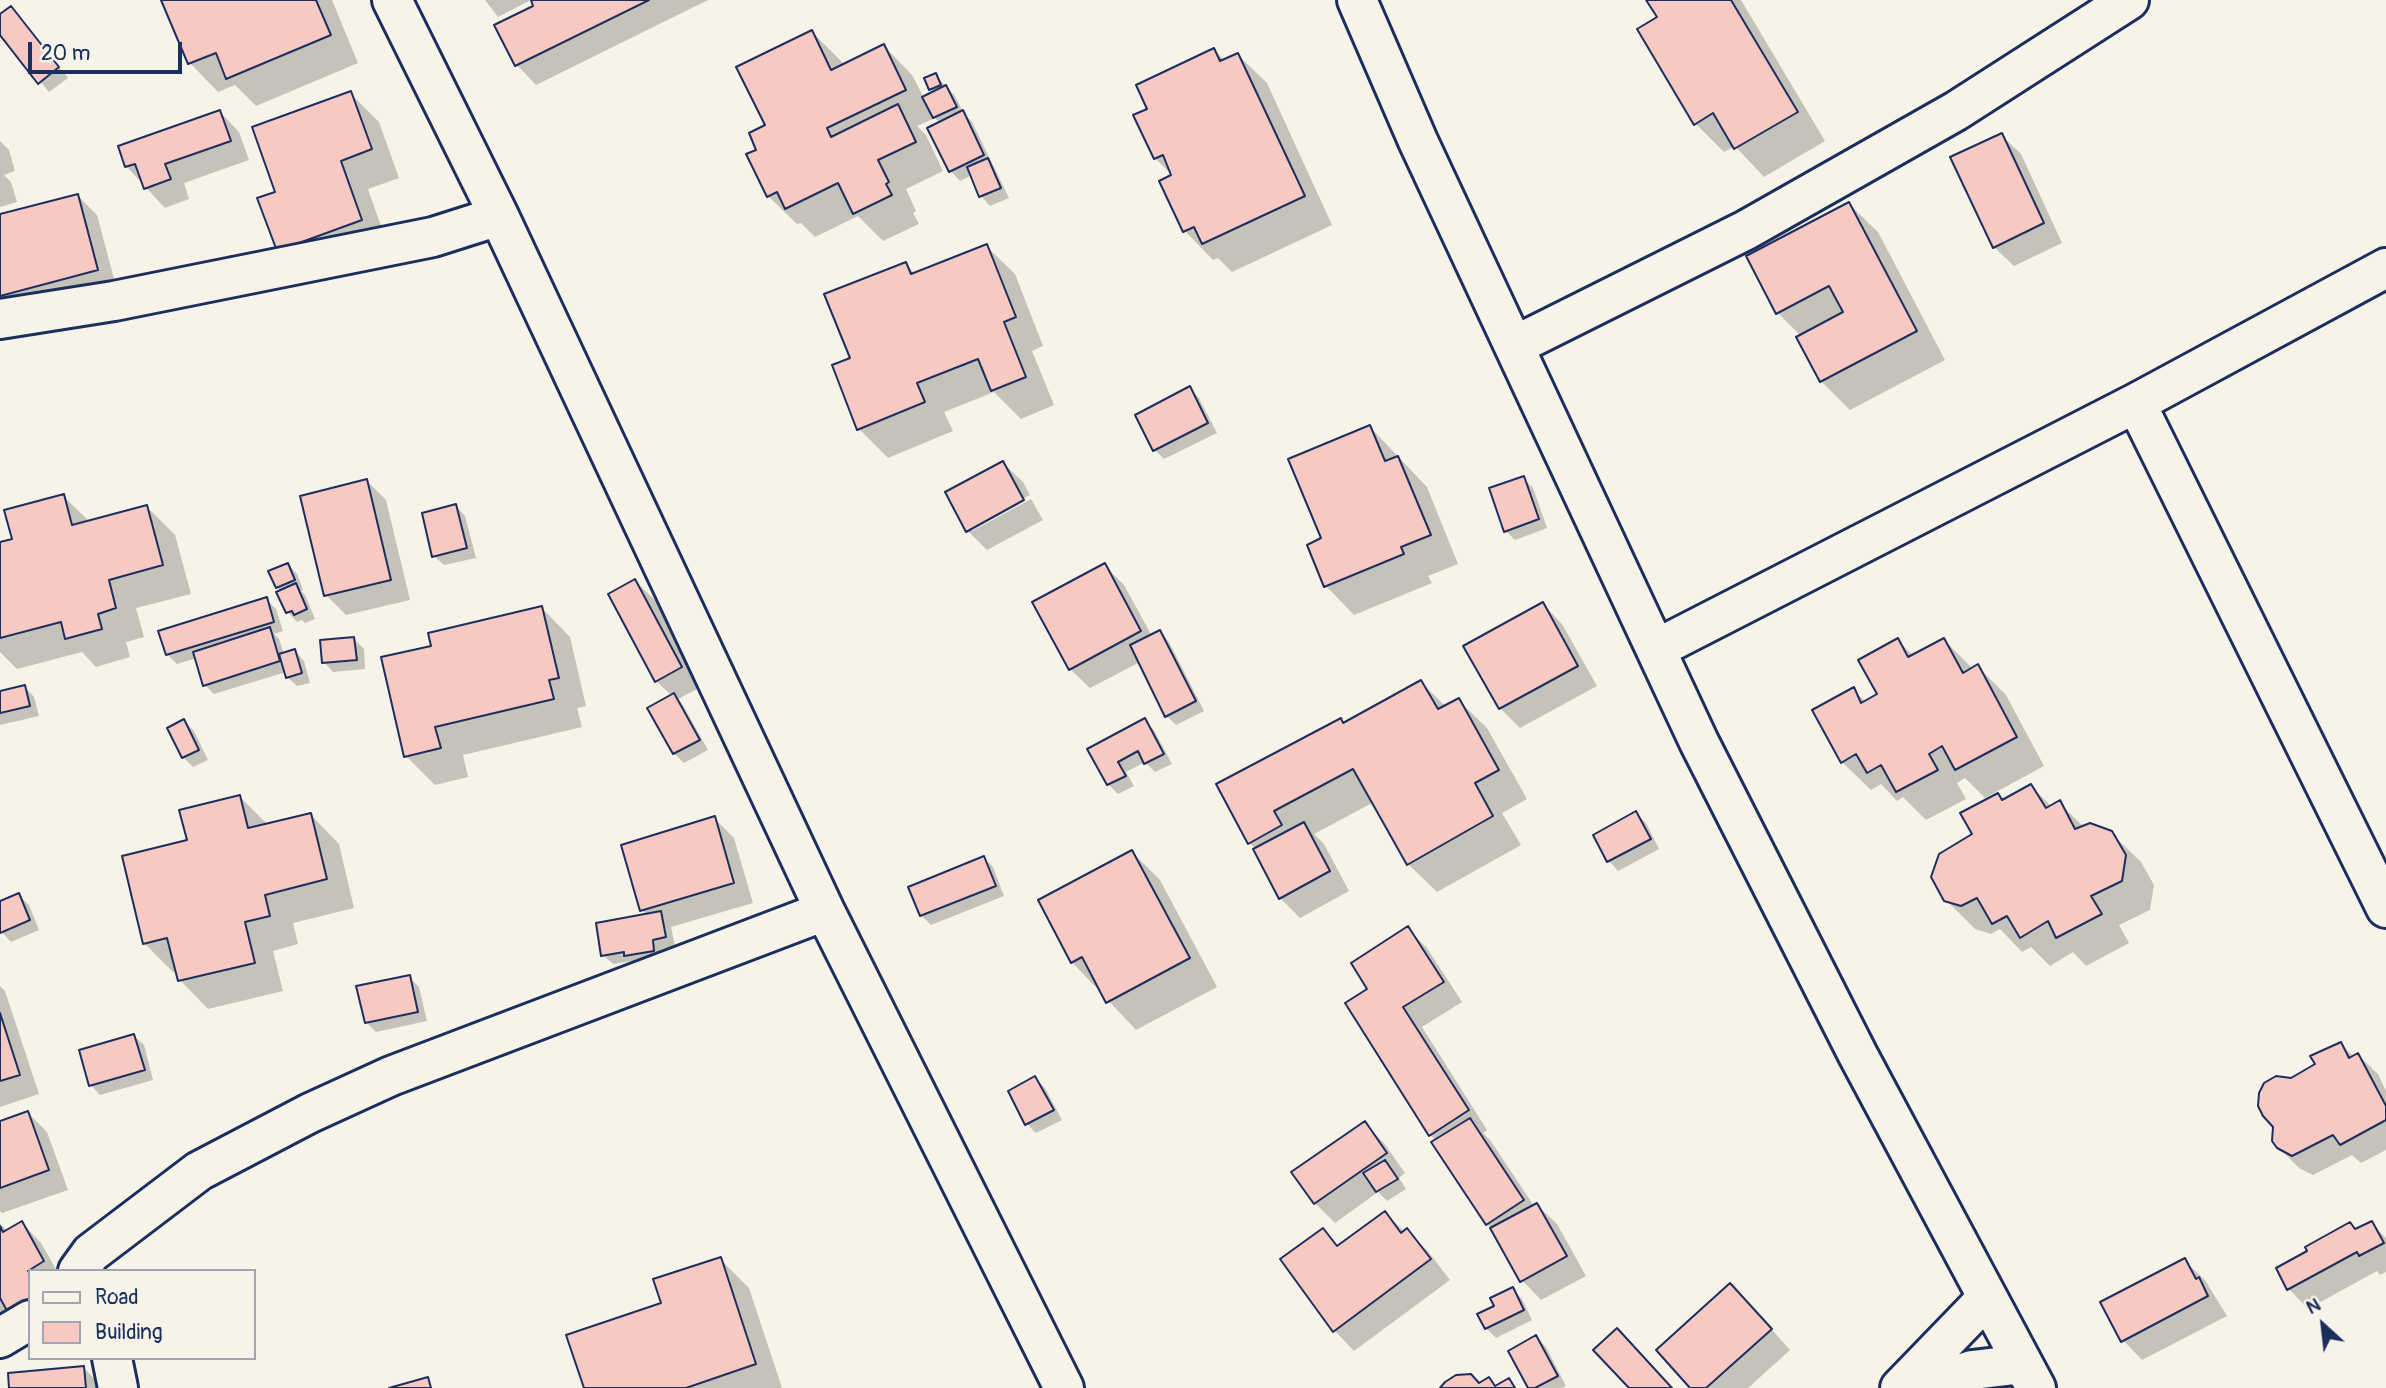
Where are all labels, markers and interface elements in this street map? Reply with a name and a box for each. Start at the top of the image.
scale bar [32,28,186,72]
text: 20 m [41,40,90,67]
legend [28,1269,256,1360]
text: Road [95,1284,139,1311]
north arrow [2288,1290,2358,1360]
text: N [2302,1293,2325,1320]
text: Building [95,1319,162,1346]

